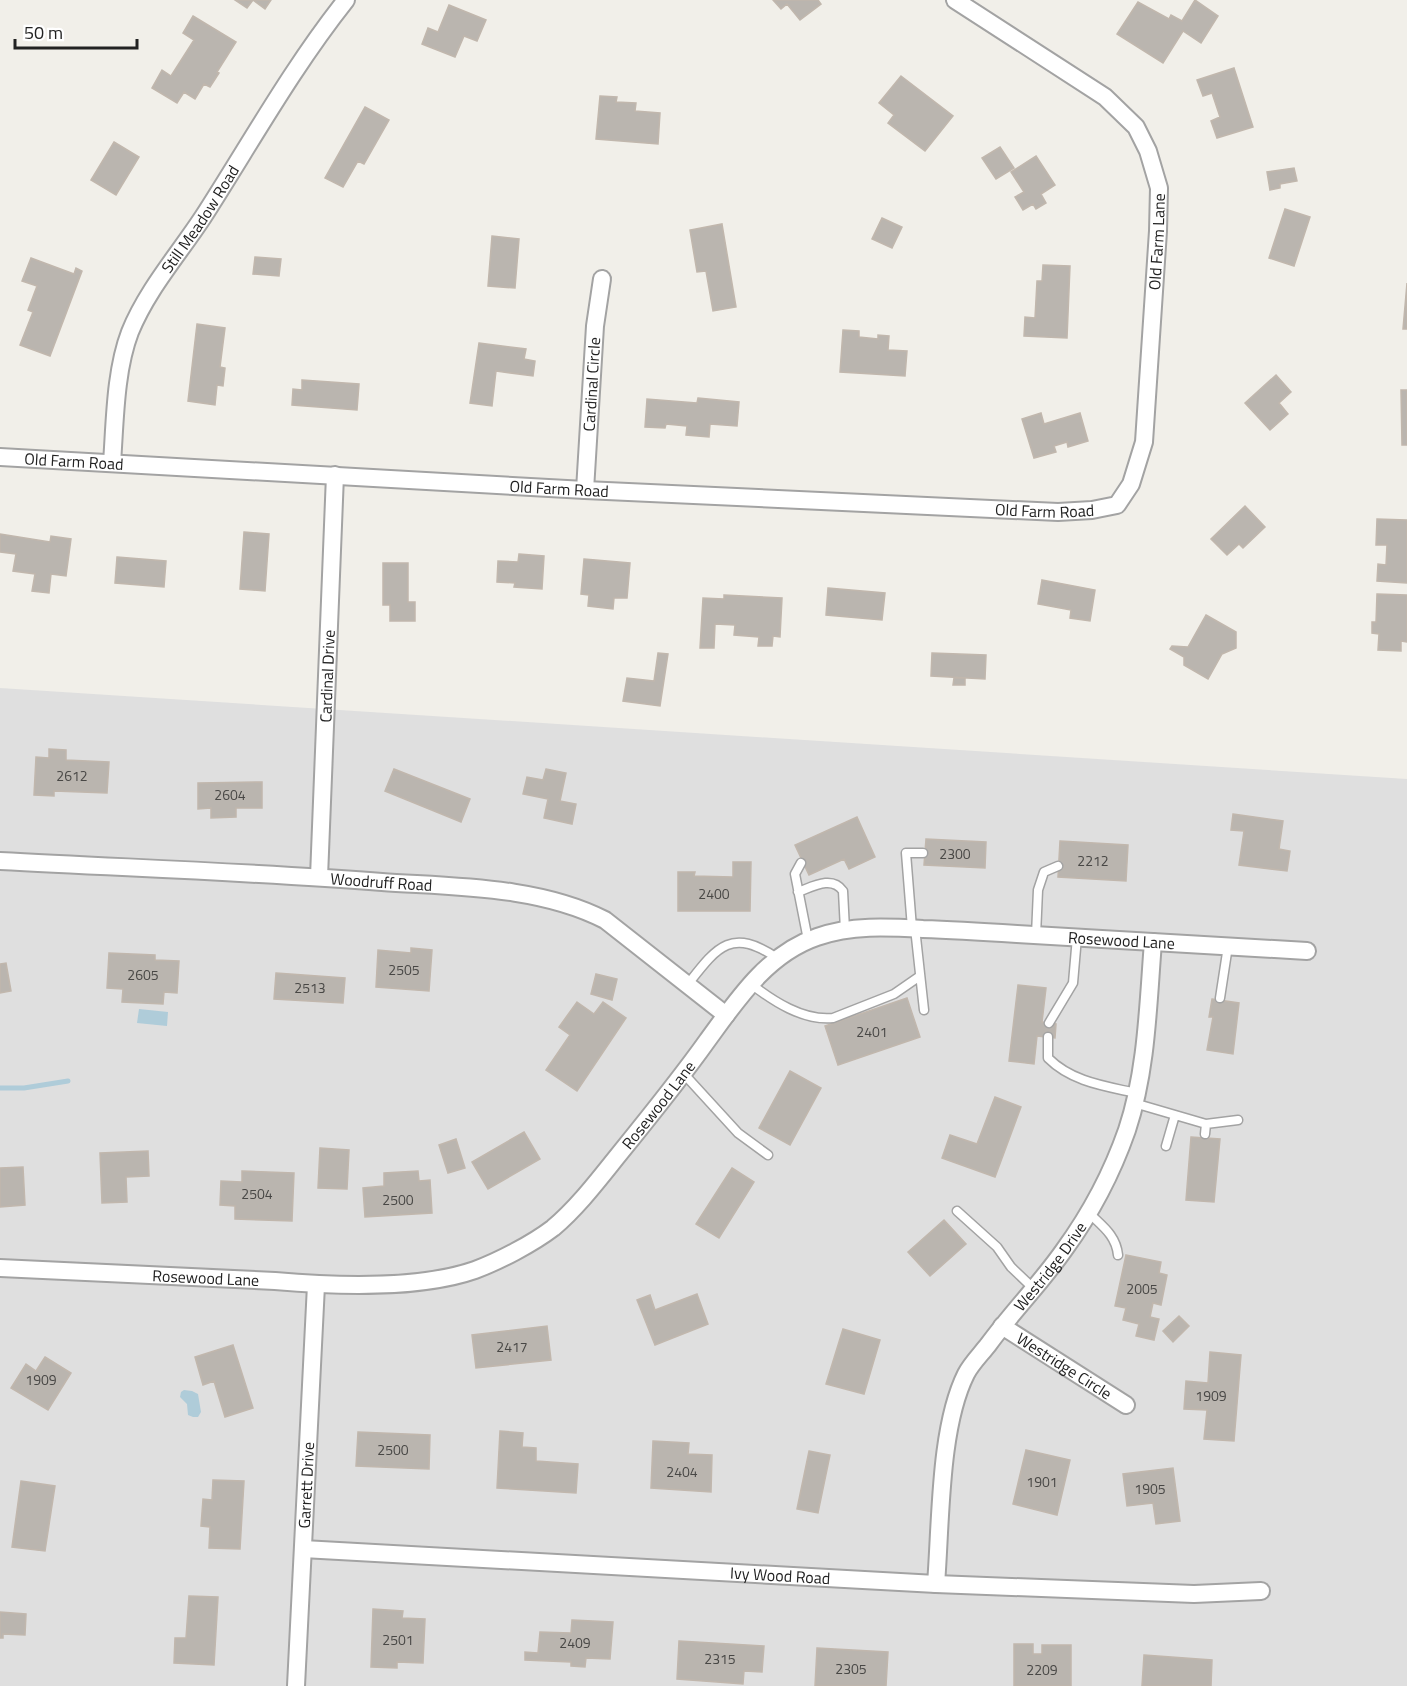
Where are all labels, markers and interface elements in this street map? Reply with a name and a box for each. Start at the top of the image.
scale bar [15,12,136,50]
text: 50 m [24,19,63,46]
street label: Still Meadow Road [155,160,245,278]
street label: Old Farm Lane [1142,193,1171,291]
street label: Cardinal Circle [577,336,606,432]
street label: Old Farm Road [24,446,124,476]
street label: Old Farm Road [509,474,609,503]
street label: Old Farm Road [994,497,1095,524]
street label: Cardinal Drive [313,629,341,723]
house number: 2612 [56,765,88,786]
house number: 2604 [214,784,246,805]
house number: 2300 [939,843,971,864]
house number: 2212 [1077,850,1109,871]
street label: Woodruff Road [330,866,433,897]
house number: 2400 [698,883,730,904]
street label: Rosewood Lane [1067,925,1176,955]
house number: 2505 [388,959,420,980]
house number: 2605 [127,964,159,985]
house number: 2513 [294,977,326,998]
house number: 2401 [856,1021,888,1042]
street label: Rosewood Lane [616,1055,701,1154]
house number: 2504 [241,1183,273,1204]
house number: 2500 [382,1189,414,1210]
street label: Westridge Drive [1008,1217,1092,1316]
street label: Rosewood Lane [152,1263,260,1292]
house number: 2005 [1126,1278,1158,1299]
street label: Westridge Circle [1012,1326,1117,1405]
house number: 2417 [496,1336,528,1357]
house number: 1909 [25,1369,57,1390]
house number: 1909 [1195,1385,1227,1406]
house number: 2500 [377,1439,409,1460]
street label: Garrett Drive [292,1441,320,1529]
house number: 2404 [666,1461,698,1482]
house number: 1901 [1026,1471,1058,1492]
house number: 1905 [1134,1478,1166,1499]
street label: Ivy Wood Road [730,1561,831,1590]
house number: 2501 [382,1629,414,1650]
house number: 2409 [559,1632,591,1653]
house number: 2315 [704,1648,736,1669]
house number: 2305 [835,1658,867,1679]
house number: 2209 [1026,1659,1058,1680]

